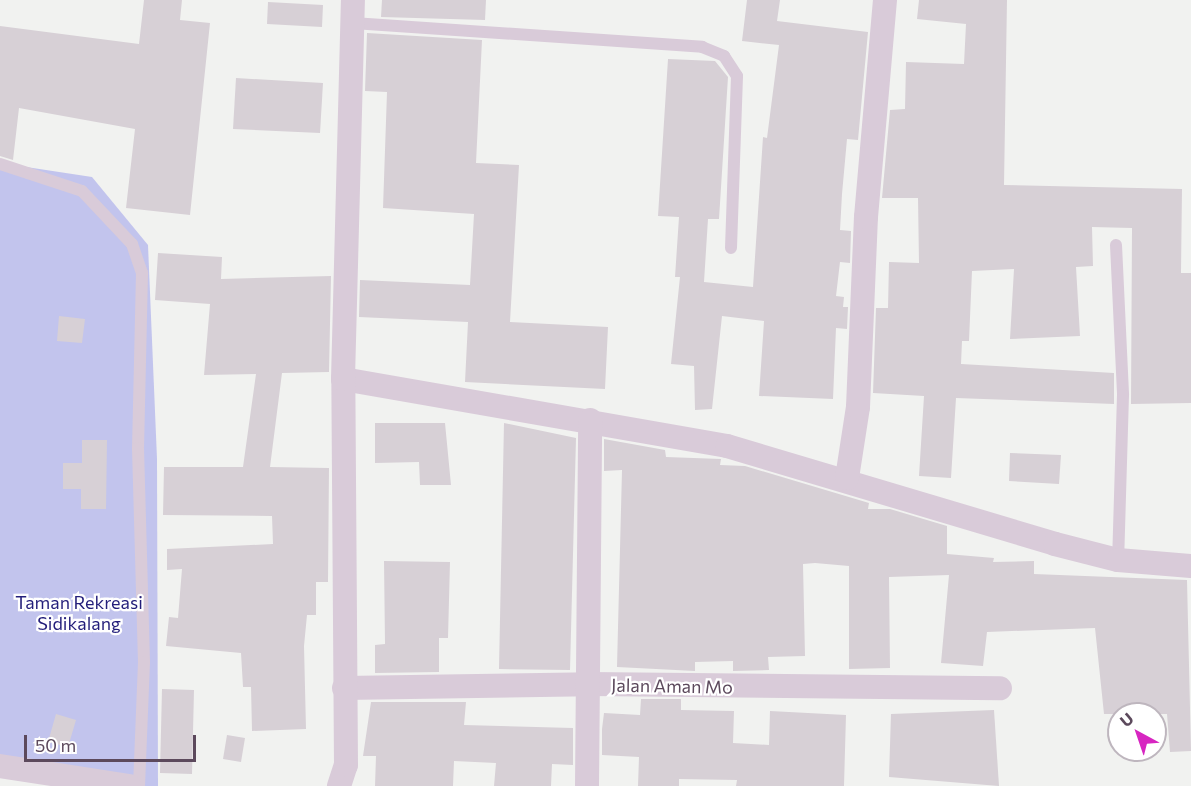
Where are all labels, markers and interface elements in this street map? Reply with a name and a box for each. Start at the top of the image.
park label: Taman Rekreasi Sidikalang [15,592,143,634]
street label: Jalan Aman Mo [611,674,733,698]
north arrow [1107,702,1167,762]
text: U [1116,708,1137,730]
scale bar [27,723,200,761]
text: 50 m [35,734,76,756]

